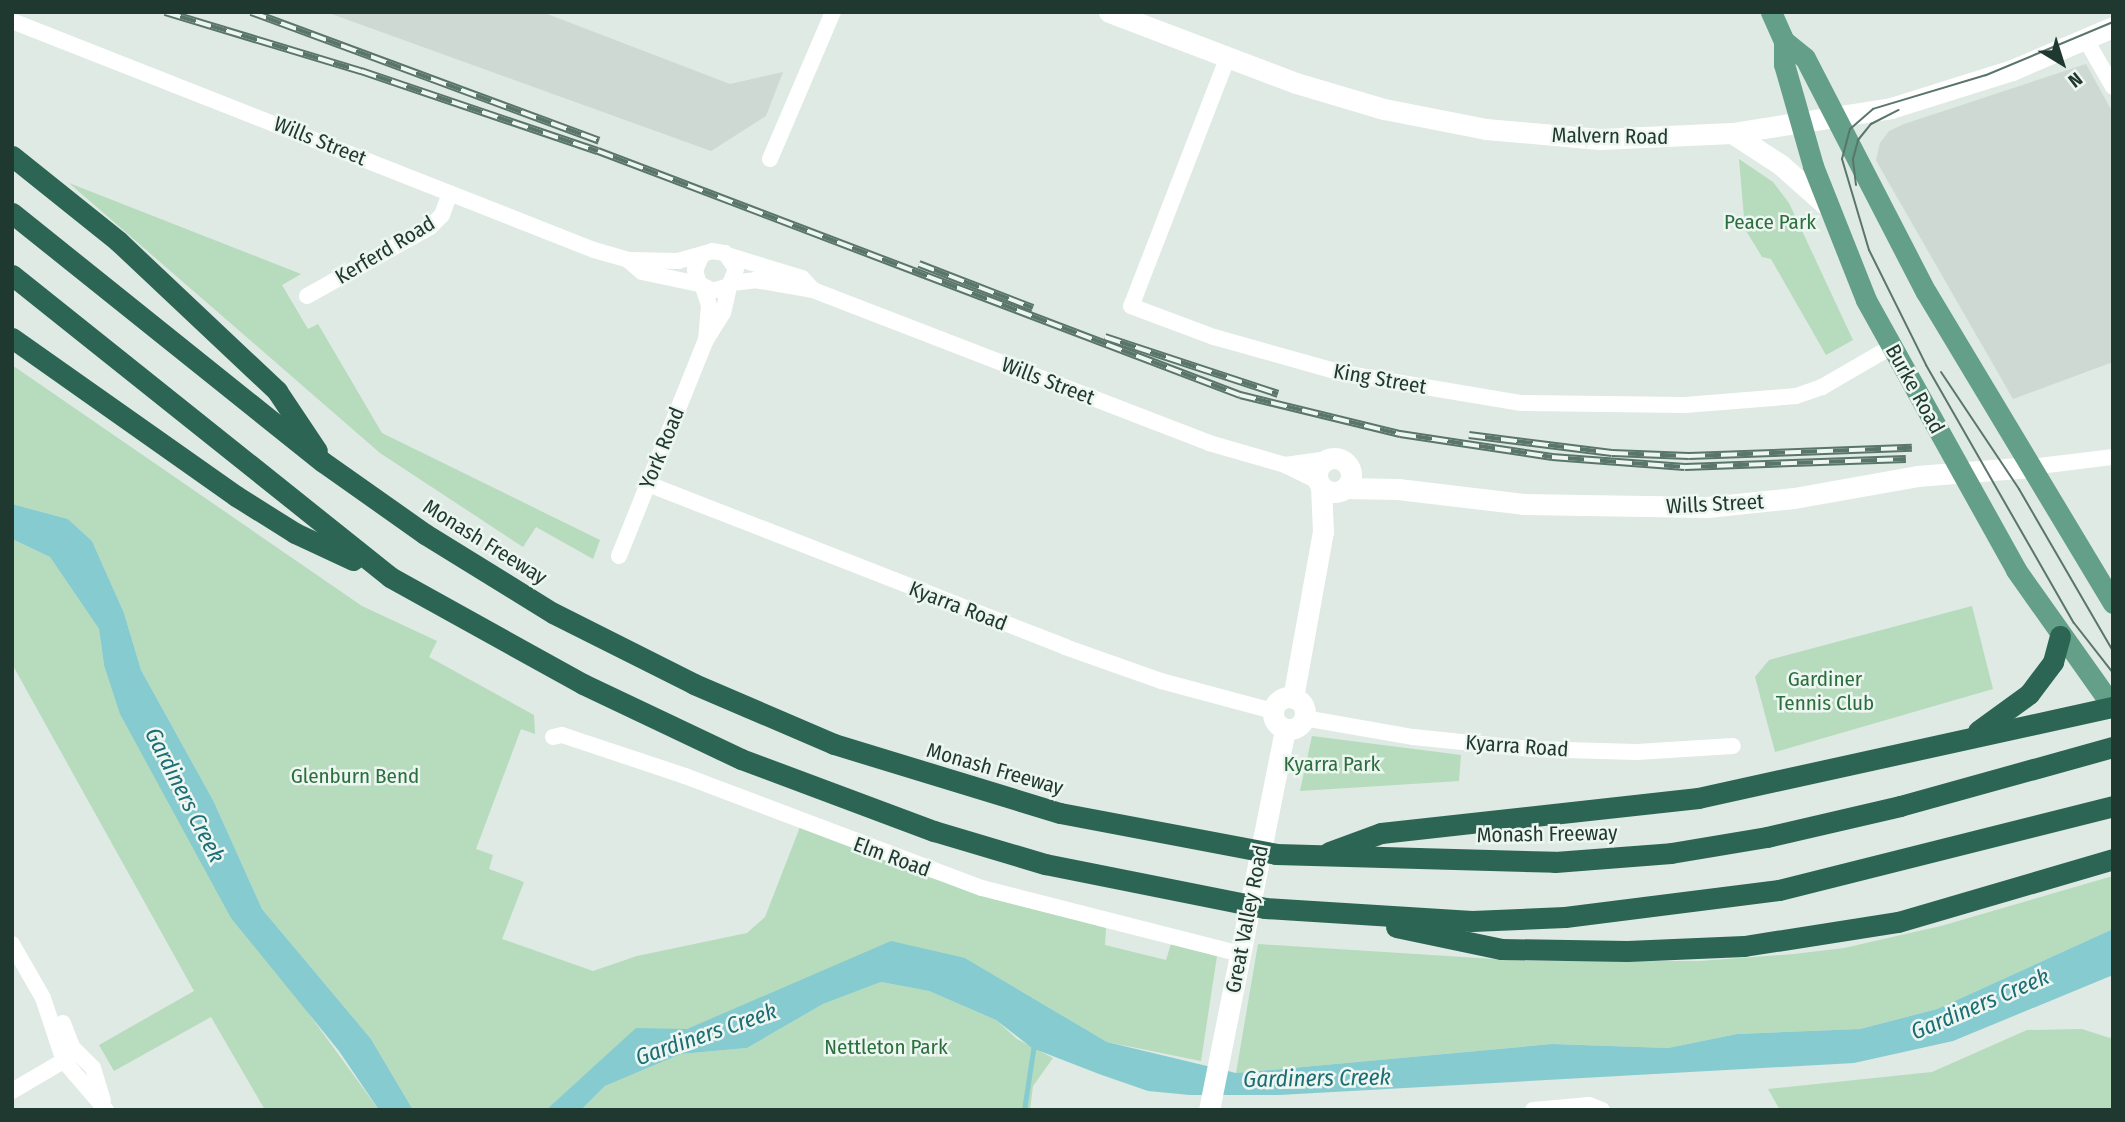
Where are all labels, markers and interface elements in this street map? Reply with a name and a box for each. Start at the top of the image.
north arrow [2027,28,2097,98]
text: N [2064,67,2087,93]
street label: Wills Street [270,111,370,171]
street label: Malvern Road [1551,122,1669,150]
park label: Peace Park [1724,209,1816,235]
street label: Kerferd Road [331,210,439,290]
street label: Burke Road [1880,340,1950,438]
street label: Wills Street [998,352,1098,410]
street label: King Street [1332,358,1428,400]
street label: York Road [634,403,690,493]
street label: Wills Street [1666,489,1764,519]
street label: Monash Freeway [419,494,551,590]
street label: Kyarra Road [905,576,1011,636]
park label: Gardiner Tennis Club [1776,666,1874,716]
water label: Gardiners Creek [139,723,231,867]
street label: Kyarra Road [1465,730,1569,762]
street label: Monash Freeway [924,737,1066,801]
park label: Kyarra Park [1284,751,1380,777]
park label: Glenburn Bend [291,763,419,789]
street label: Monash Freeway [1476,820,1618,848]
street label: Elm Road [850,832,934,882]
street label: Great Valley Road [1220,843,1274,995]
water label: Gardiners Creek [1907,962,2053,1046]
water label: Gardiners Creek [632,997,780,1071]
park label: Nettleton Park [824,1034,948,1060]
water label: Gardiners Creek [1243,1063,1391,1093]

